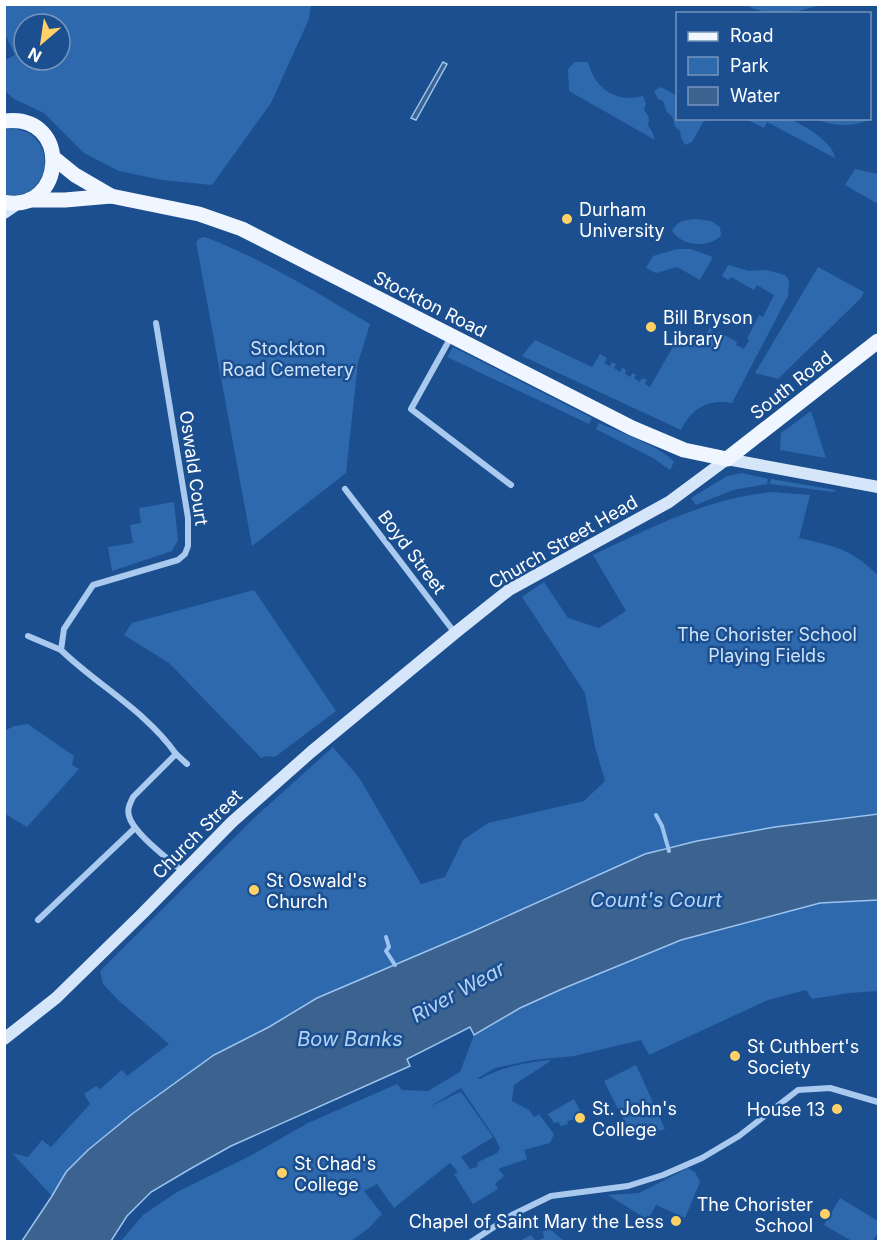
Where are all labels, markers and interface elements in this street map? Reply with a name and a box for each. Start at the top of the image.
north arrow [12,12,72,72]
legend [676,12,871,120]
text: Road [730,25,773,46]
text: N [25,43,45,67]
text: Park [730,55,769,76]
text: Water [730,85,780,106]
place label: Durham University [579,199,665,241]
marker: Durham University [560,212,574,226]
street label: Stockton Road [370,267,490,341]
place label: Bill Bryson Library [663,307,753,349]
marker: Bill Bryson Library [644,320,658,334]
park label: Stockton Road Cemetery [222,338,354,380]
street label: South Road [746,347,836,423]
street label: Oswald Court [176,409,212,527]
street label: Church Street Head [485,491,641,593]
street label: Boyd Street [374,506,450,598]
park label: The Chorister School Playing Fields [677,624,857,666]
street label: Church Street [148,785,246,883]
place label: St Oswald's Church [266,870,367,912]
marker: St Oswald's Church [247,883,261,897]
water label: Count's Court [590,888,722,912]
water label: River Wear [407,956,509,1028]
water label: Bow Banks [297,1027,403,1051]
place label: St Cuthbert's Society [747,1036,859,1078]
marker: St Cuthbert's Society [728,1049,742,1063]
place label: St. John's College [592,1098,677,1140]
place label: House 13 [747,1099,825,1120]
marker: House 13 [830,1102,844,1116]
marker: St. John's College [573,1111,587,1125]
place label: St Chad's College [294,1153,376,1195]
marker: St Chad's College [275,1166,289,1180]
place label: The Chorister School [697,1194,813,1236]
marker: The Chorister School [818,1207,832,1221]
place label: Chapel of Saint Mary the Less [409,1211,664,1232]
marker: Chapel of Saint Mary the Less [669,1214,683,1228]

